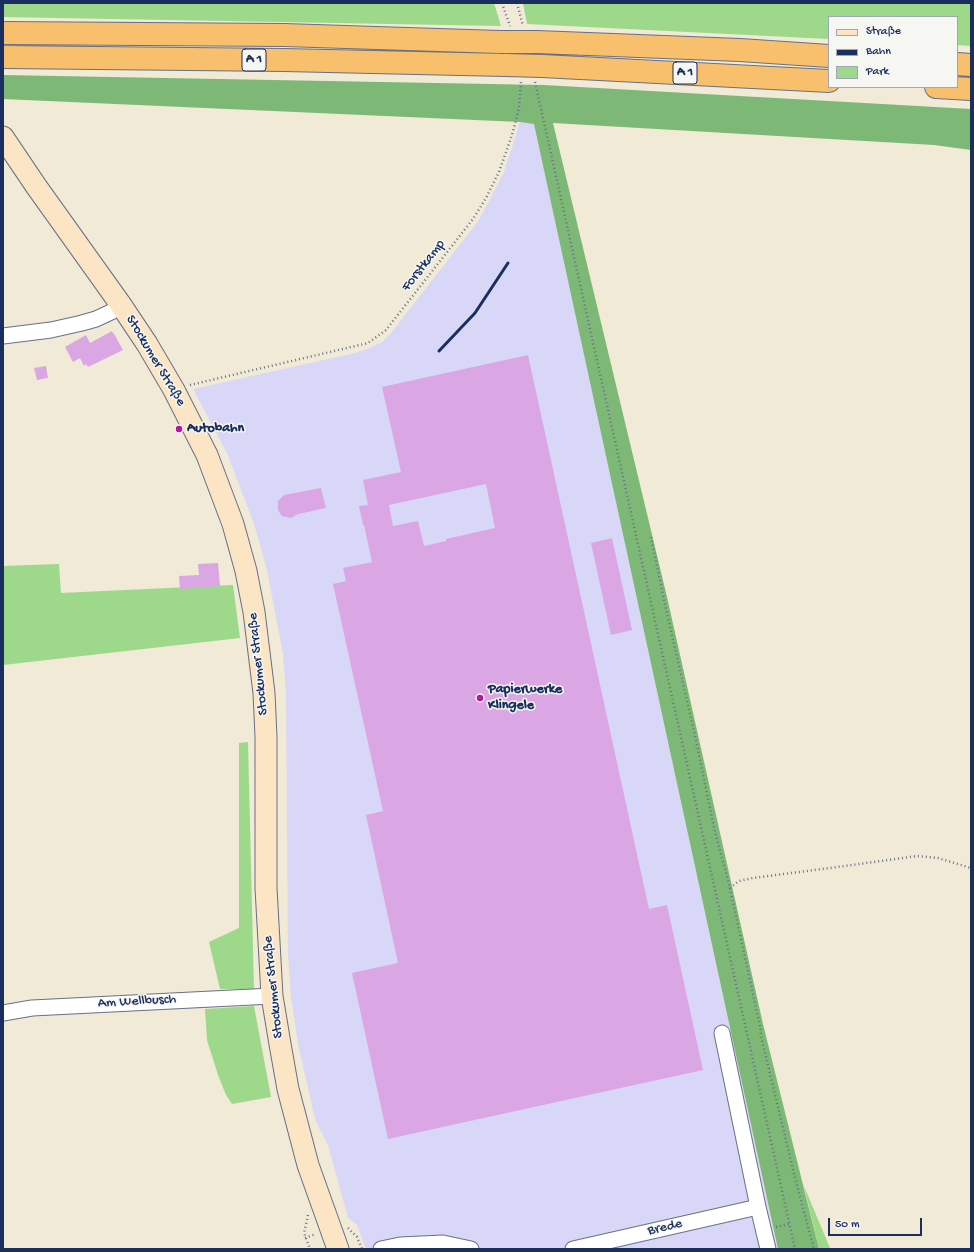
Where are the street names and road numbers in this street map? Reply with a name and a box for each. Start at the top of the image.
road number: A 1 [242,49,266,71]
road number: A 1 [673,62,697,84]
street label: Forstkamp [399,237,449,295]
street label: Stockumer Straße [121,312,189,410]
street label: Stockumer Straße [245,612,273,716]
street label: Stockumer Straße [260,935,288,1039]
street label: Am Wellbusch [98,992,176,1012]
street label: Brede [646,1216,684,1240]

